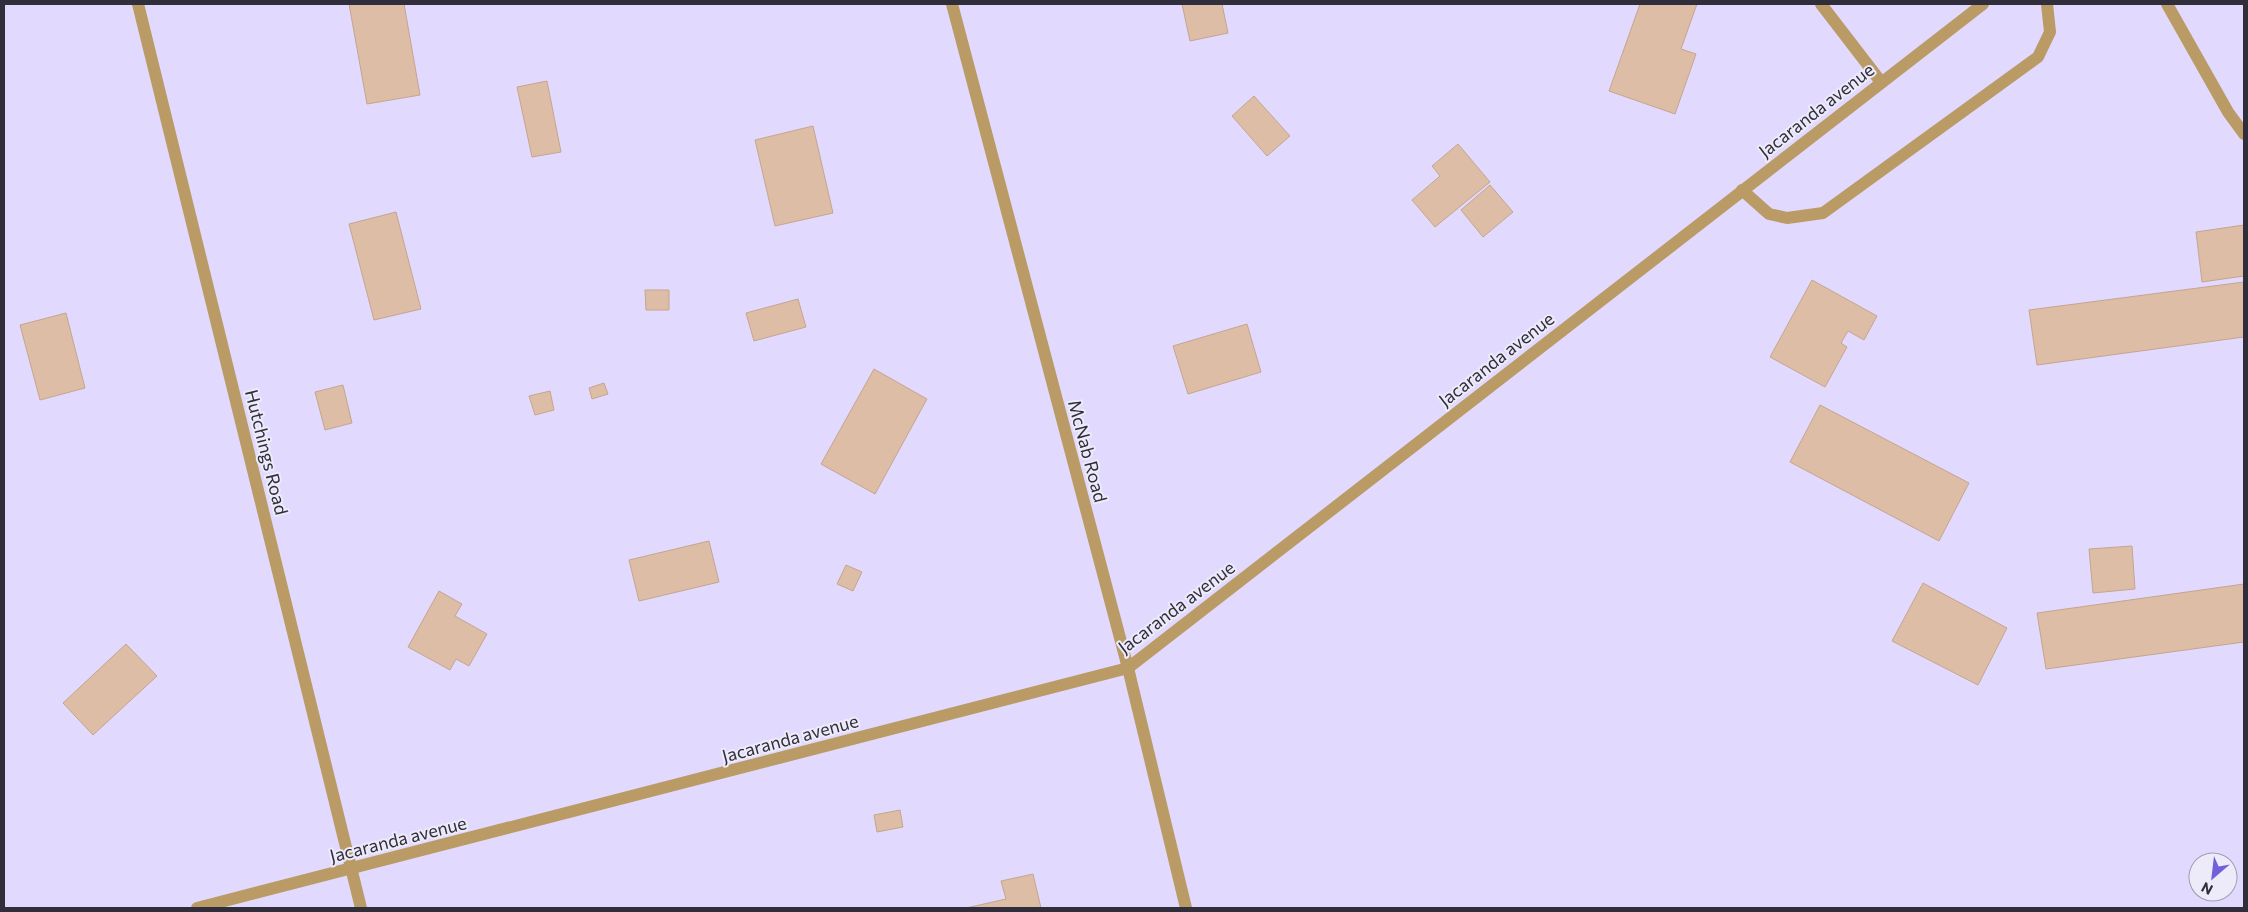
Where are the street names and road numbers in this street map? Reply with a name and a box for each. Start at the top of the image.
street label: Jacaranda avenue [1754,58,1878,162]
street label: Jacaranda avenue [1434,307,1558,411]
street label: Hutchings Road [241,387,293,517]
street label: McNab Road [1064,397,1112,505]
street label: Jacaranda avenue [1113,556,1239,658]
street label: Jacaranda avenue [719,709,861,767]
street label: Jacaranda avenue [327,811,469,867]

